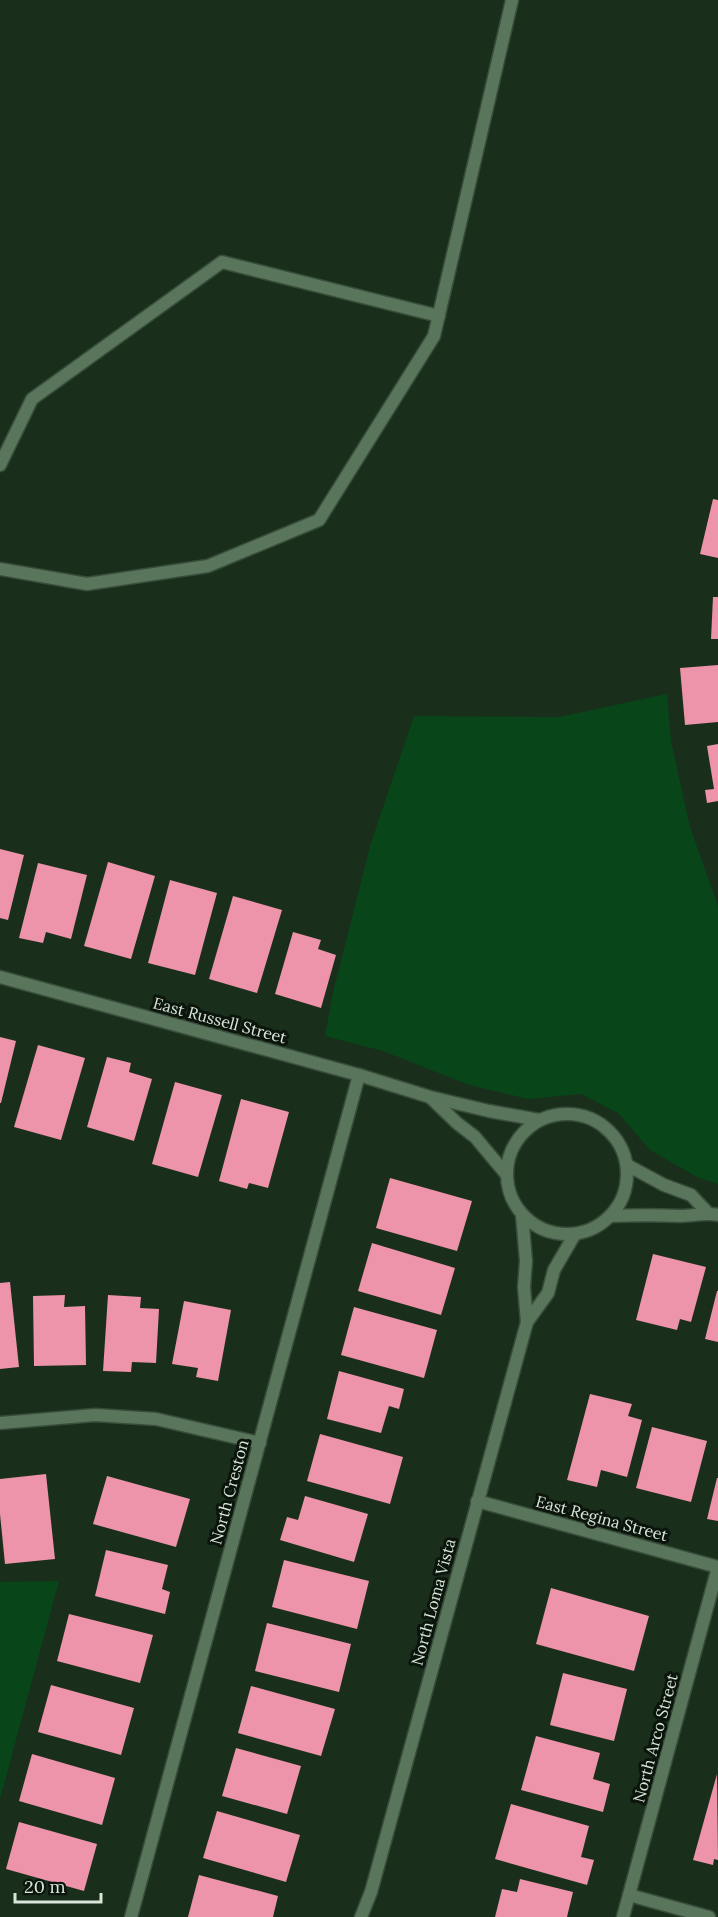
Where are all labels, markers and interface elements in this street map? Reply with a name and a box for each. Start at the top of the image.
street label: East Russell Street [151,993,290,1048]
street label: North Creston [205,1437,253,1547]
street label: East Regina Street [534,1491,671,1545]
street label: North Loma Vista [406,1536,460,1668]
street label: North Arco Street [628,1671,682,1805]
scale bar [15,1866,100,1904]
text: 20 m [24,1875,66,1898]

